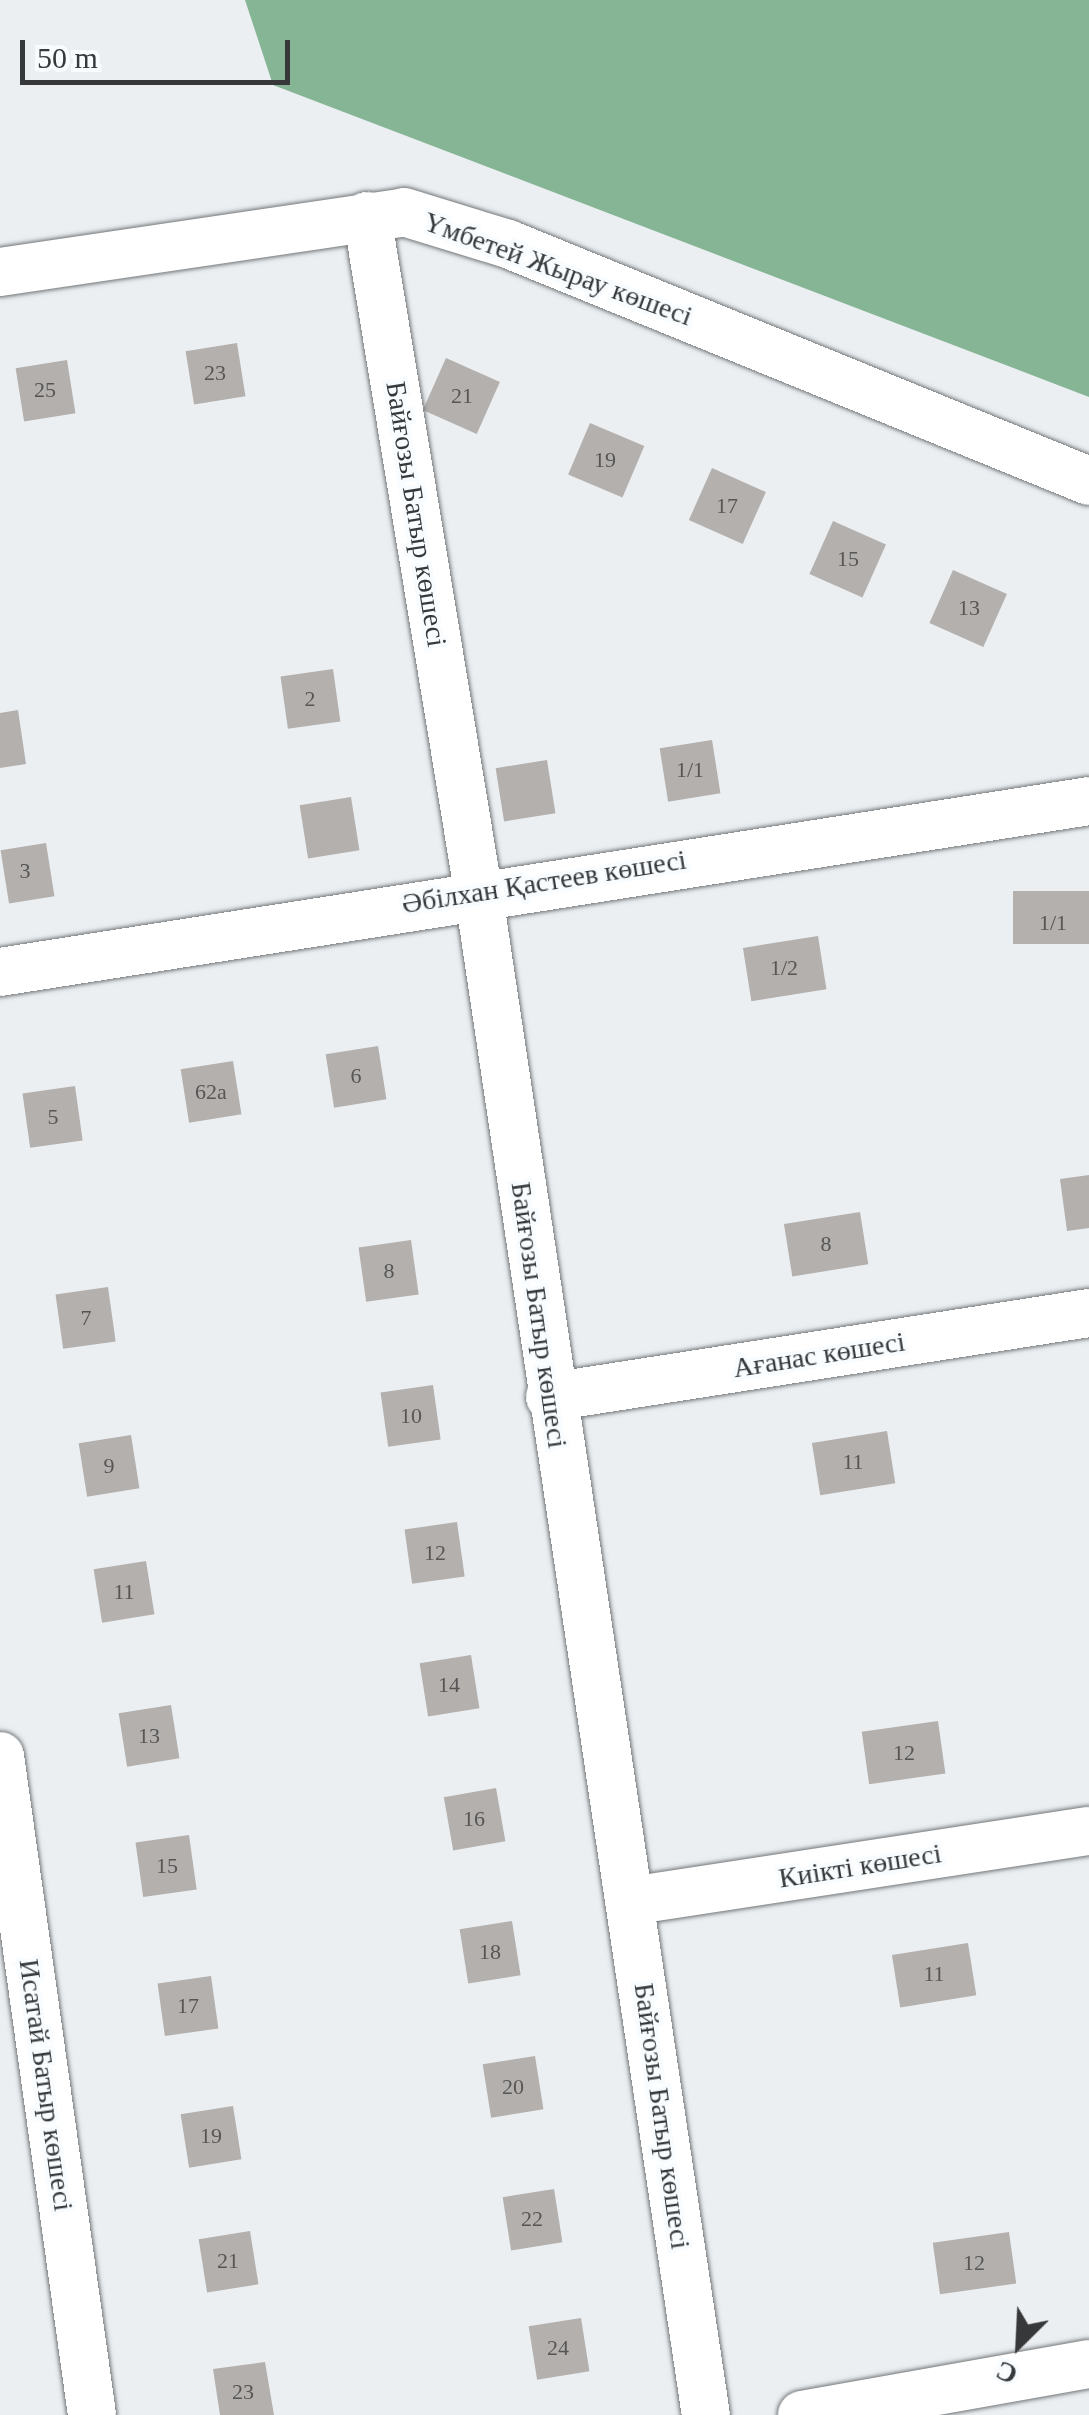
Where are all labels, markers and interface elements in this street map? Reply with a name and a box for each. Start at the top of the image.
scale bar [25,20,295,82]
text: 50 m [37,41,98,74]
street label: Үмбетей Жырау көшесі [419,205,697,333]
house number: 23 [204,360,226,386]
house number: 25 [34,377,56,403]
street label: Байғозы Батыр көшесі [378,379,454,649]
house number: 21 [451,383,473,409]
house number: 19 [594,447,616,473]
house number: 17 [716,493,738,519]
house number: 15 [837,546,859,572]
house number: 13 [958,595,980,621]
house number: 2 [304,686,316,712]
house number: 1/1 [676,757,704,783]
street label: Әбілхан Қастеев көшесі [399,843,689,921]
house number: 3 [20,858,30,884]
house number: 1/1 [1039,910,1067,936]
house number: 1/2 [770,955,798,981]
house number: 6 [351,1063,362,1089]
house number: 62а [195,1079,227,1105]
house number: 5 [48,1104,58,1130]
street label: Байғозы Батыр көшесі [504,1180,574,1450]
house number: 8 [820,1231,831,1257]
house number: 8 [384,1258,394,1284]
house number: 7 [80,1305,92,1331]
street label: Ағанас көшесі [731,1325,907,1385]
house number: 10 [400,1403,422,1429]
house number: 11 [842,1449,864,1475]
house number: 9 [104,1453,115,1479]
house number: 12 [424,1540,446,1566]
house number: 11 [113,1579,135,1605]
house number: 14 [438,1672,460,1698]
house number: 13 [138,1723,160,1749]
house number: 12 [893,1740,915,1766]
house number: 16 [463,1806,485,1832]
street label: Киікті көшесі [776,1837,944,1895]
house number: 15 [156,1853,178,1879]
house number: 18 [479,1939,501,1965]
street label: Исатай Батыр көшесі [12,1957,80,2213]
house number: 11 [923,1961,945,1987]
street label: Байғозы Батыр көшесі [627,1981,697,2251]
house number: 17 [177,1993,199,2019]
house number: 20 [502,2074,524,2100]
house number: 19 [200,2123,222,2149]
house number: 22 [521,2206,543,2232]
house number: 21 [217,2248,239,2274]
house number: 12 [963,2250,985,2276]
north arrow [969,2295,1069,2395]
house number: 24 [547,2335,569,2361]
text: С [991,2355,1022,2391]
house number: 23 [232,2379,254,2405]

